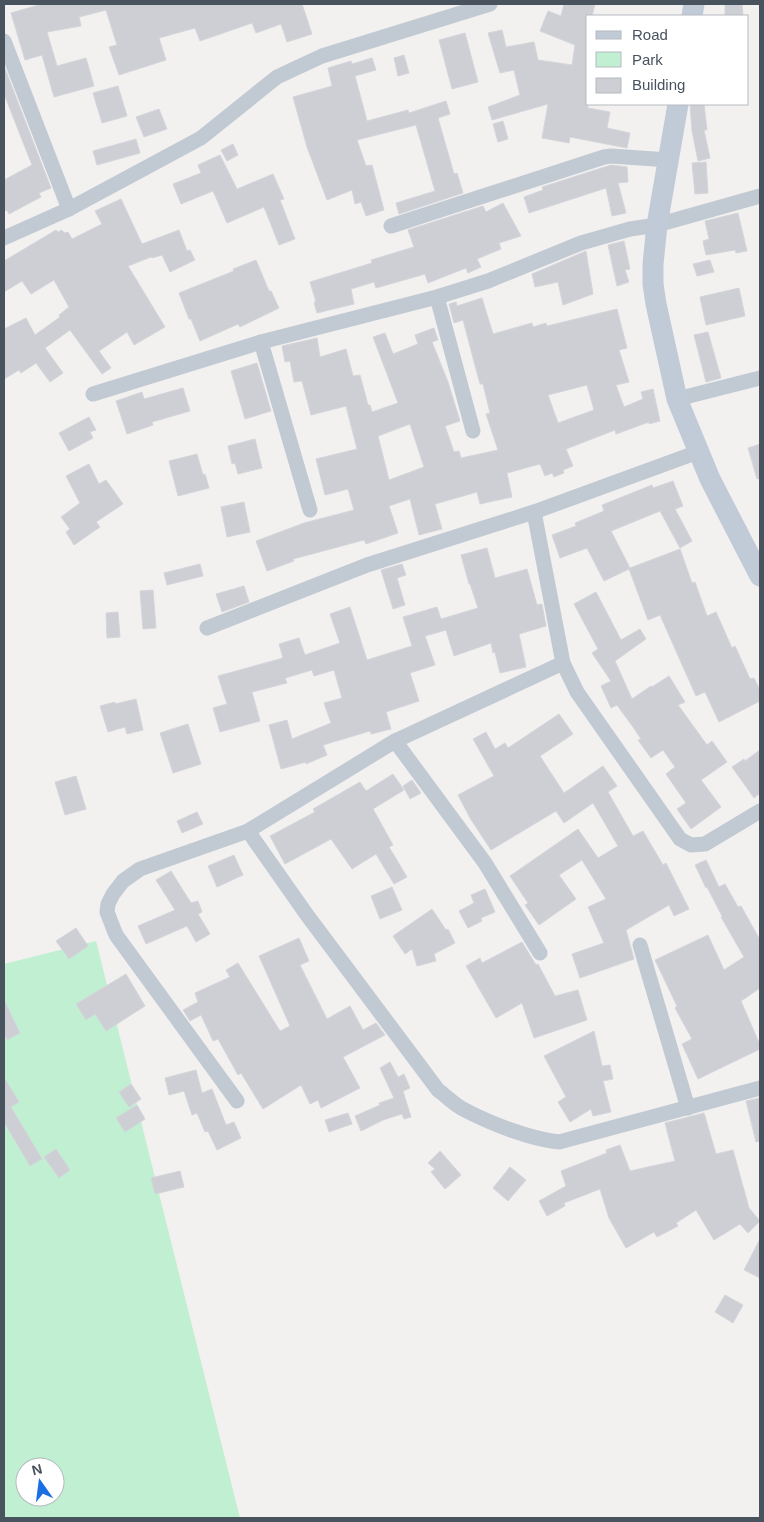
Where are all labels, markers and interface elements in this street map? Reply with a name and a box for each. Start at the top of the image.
legend [586,15,749,105]
text: Road [632,26,668,43]
text: Park [632,51,663,68]
text: Building [632,76,685,93]
north arrow [15,1457,65,1507]
text: N [30,1460,44,1478]

